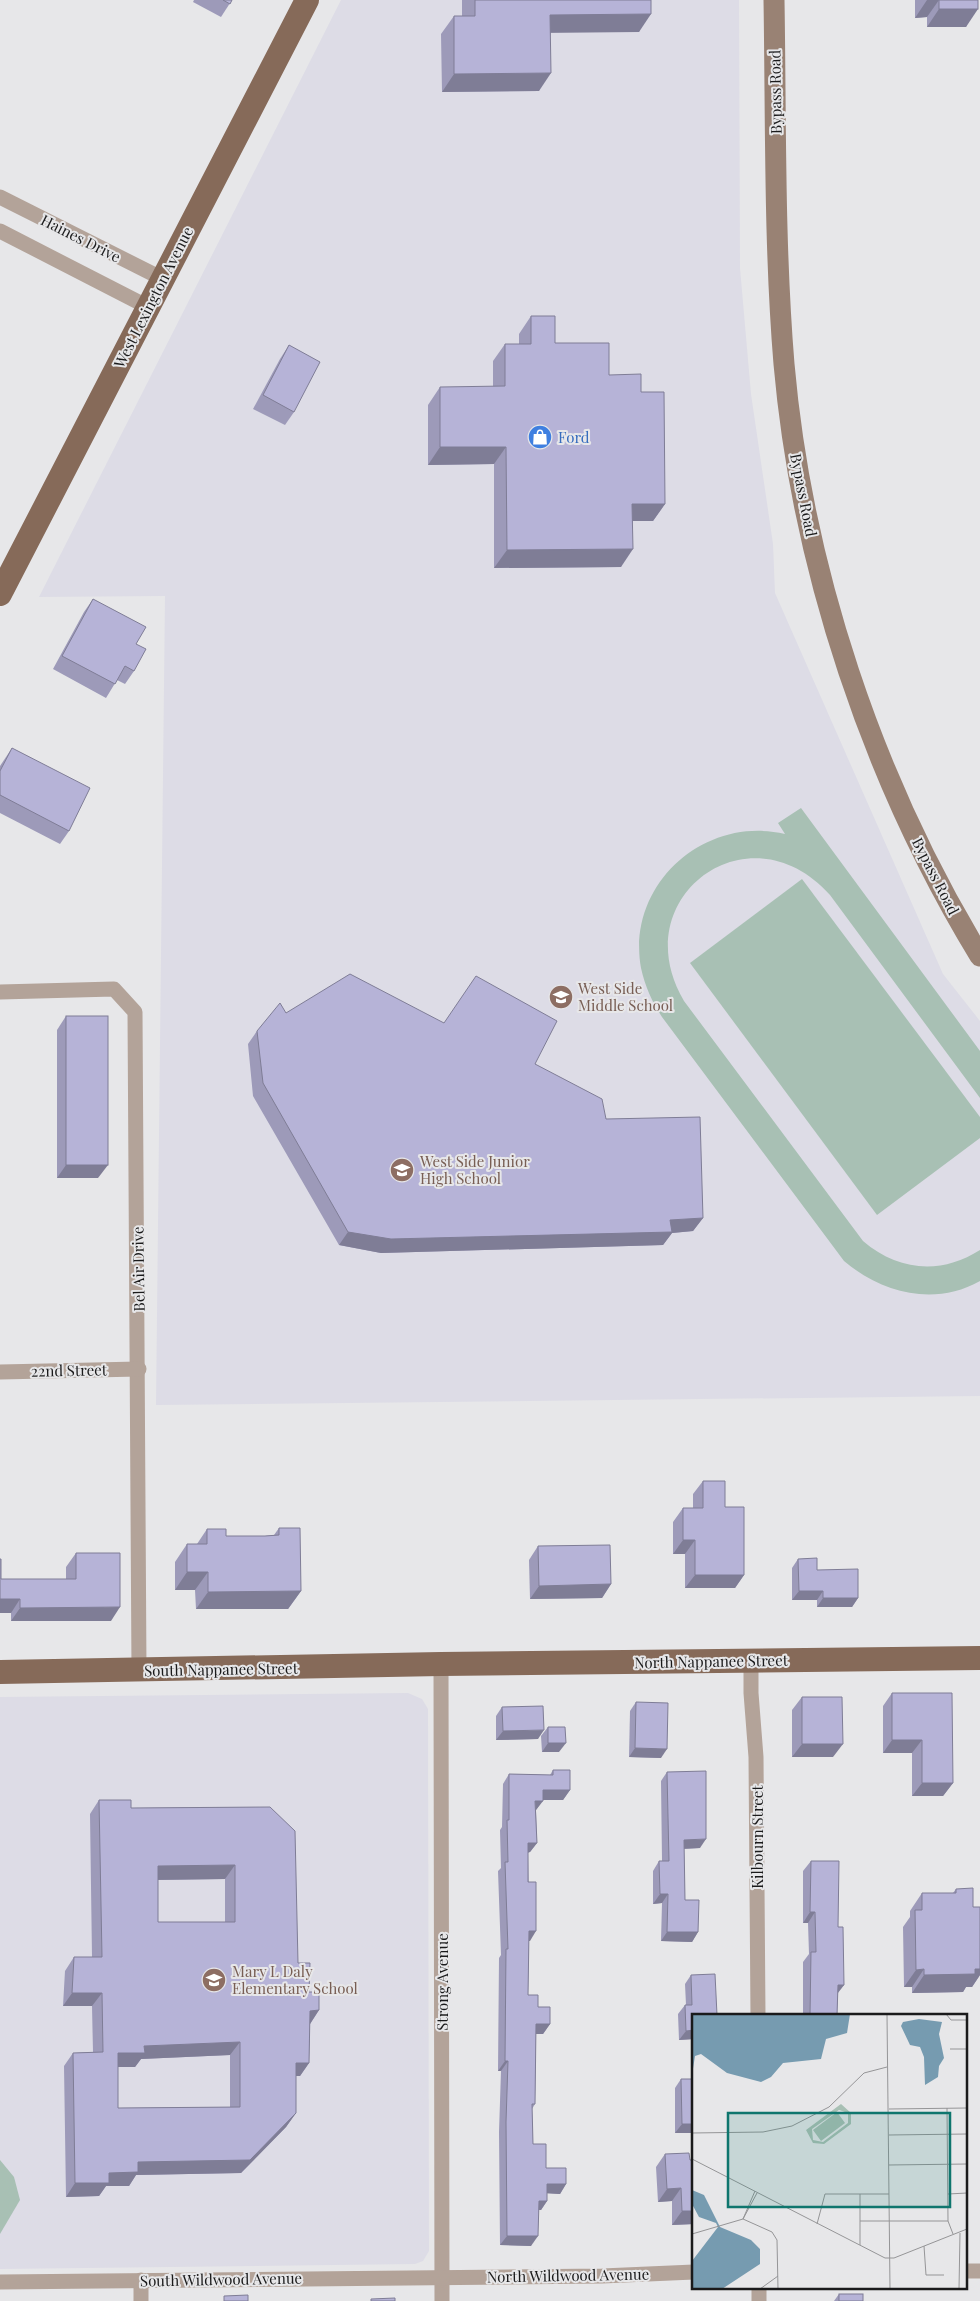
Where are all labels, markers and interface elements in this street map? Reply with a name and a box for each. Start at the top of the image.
street label: Bypass Road [764,49,786,134]
street label: Haines Drive [38,209,124,267]
street label: West Lexington Avenue [108,223,197,372]
shop icon: Ford [527,424,553,450]
place label: Ford [558,427,590,447]
street label: Bypass Road [786,452,822,538]
street label: Bypass Road [908,834,964,918]
place label: West Side Middle School [577,978,673,1015]
school or university icon: West Side Middle School [548,984,574,1010]
place label: West Side Junior High School [419,1151,530,1188]
school or university icon: West Side Junior High School [389,1157,415,1183]
street label: Bel Air Drive [127,1226,149,1312]
street label: 22nd Street [31,1359,108,1381]
street label: North Nappanee Street [634,1650,789,1672]
street label: South Nappanee Street [144,1658,299,1680]
street label: Kilbourn Street [747,1785,767,1889]
street label: Strong Avenue [432,1933,452,2031]
place label: Mary L Daly Elementary School [232,1961,358,1998]
school or university icon: Mary L Daly Elementary School [201,1967,227,1993]
inset map [692,2014,968,2288]
street label: North Wildwood Avenue [487,2264,649,2286]
street label: South Wildwood Avenue [140,2268,302,2290]

